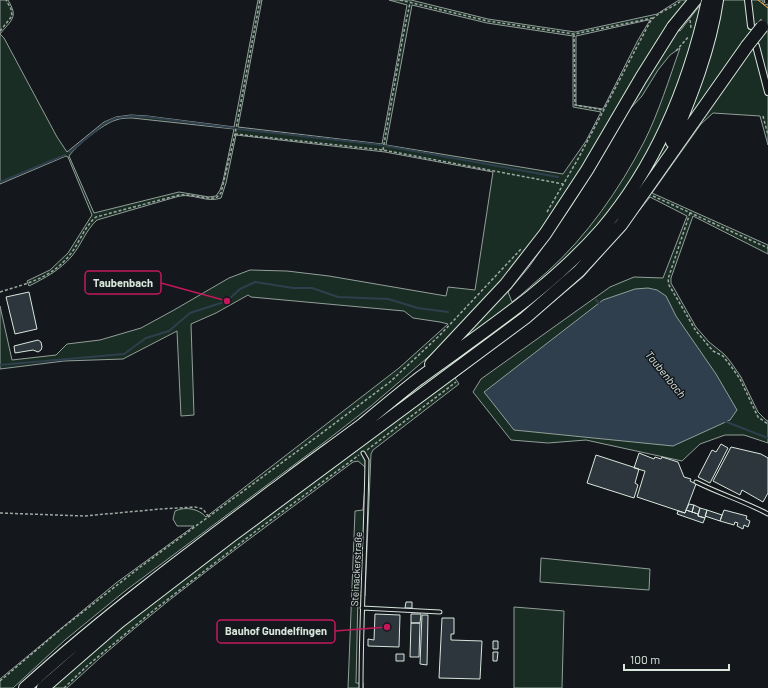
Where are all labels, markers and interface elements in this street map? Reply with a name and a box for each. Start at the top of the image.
callout: Taubenbach [85,271,161,294]
text: Taubenbach [93,276,153,289]
water label: Taubenbach [643,348,689,400]
street label: Steinackerstraße [348,531,364,607]
callout: Bauhof Gundelfingen [217,620,335,643]
text: Bauhof Gundelfingen [225,624,327,637]
scale bar [624,646,729,672]
text: 100 m [630,652,660,666]

